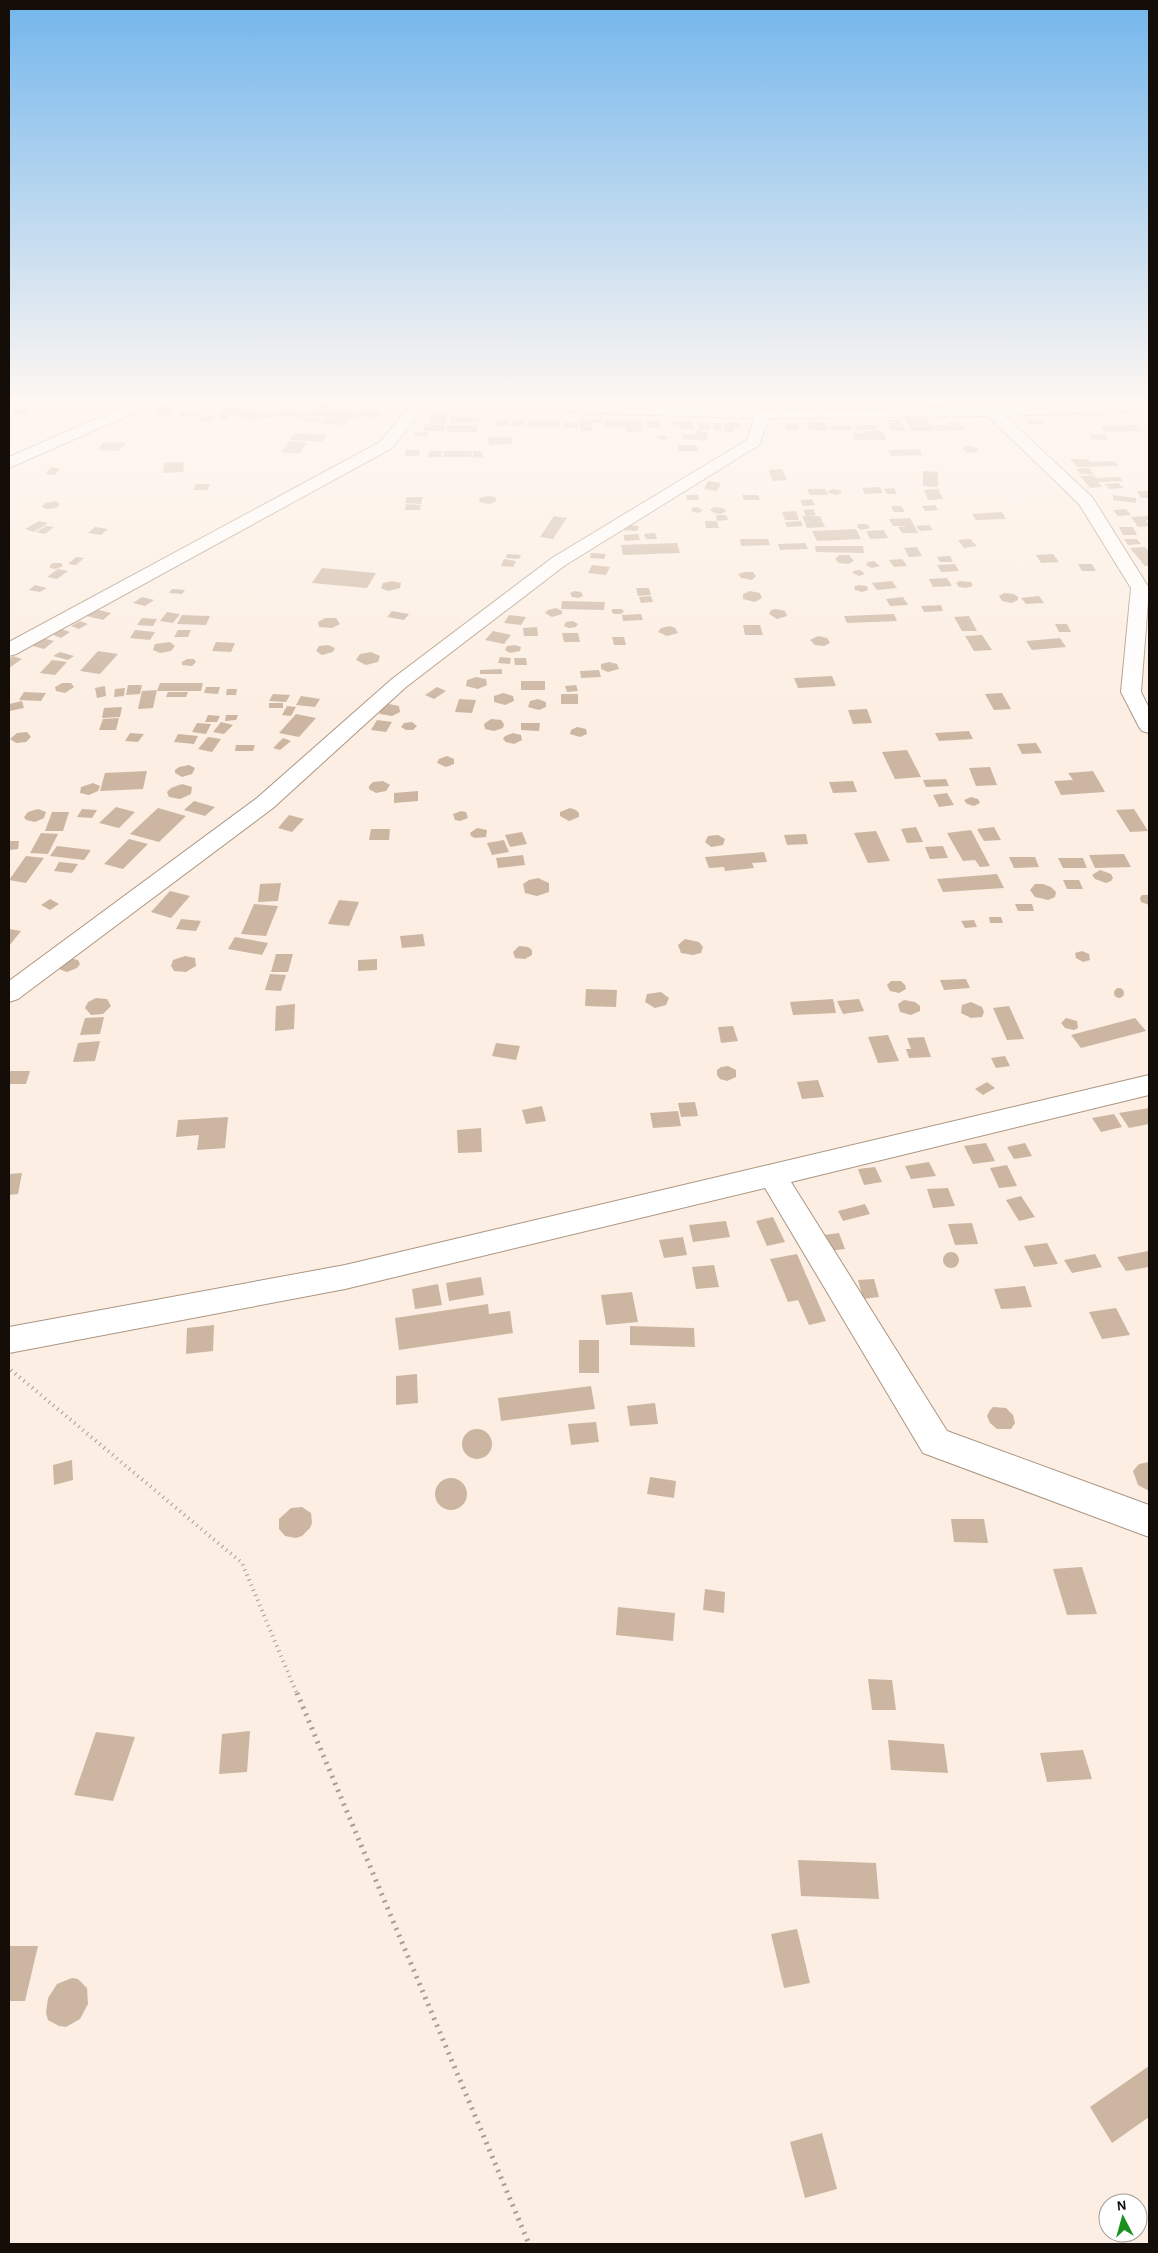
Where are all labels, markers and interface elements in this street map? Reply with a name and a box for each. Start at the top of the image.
north arrow [1098,2193,1148,2243]
text: N [1116,2199,1127,2214]

